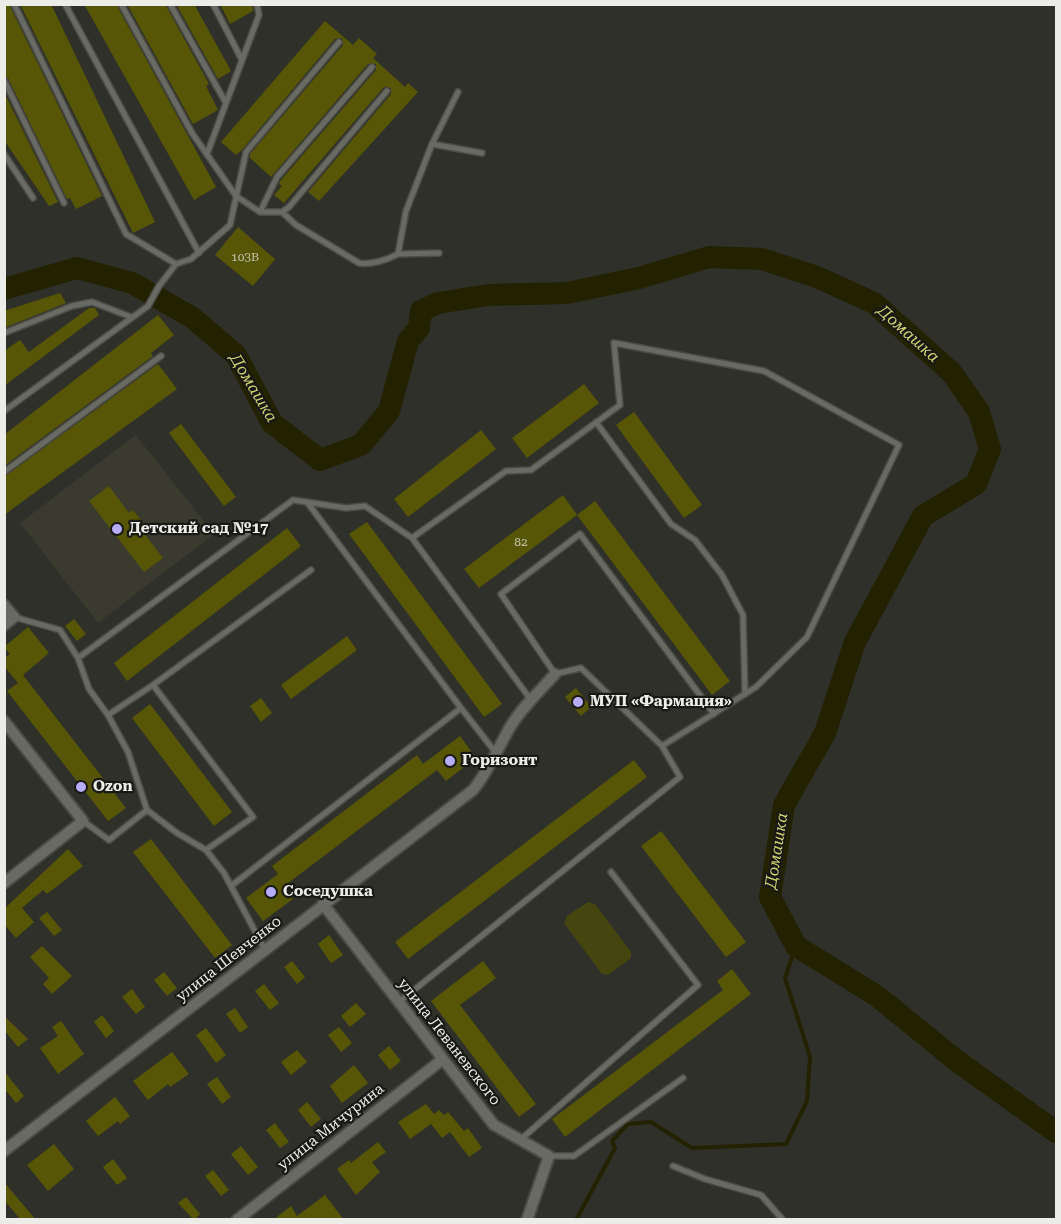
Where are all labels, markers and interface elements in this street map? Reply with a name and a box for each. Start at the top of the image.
house number: 103В [231,250,259,264]
water label: Домашка [873,301,943,367]
water label: Домашка [225,350,281,426]
place label: Детский сад №17 [129,520,268,538]
marker: Детский сад №17 [110,522,124,536]
house number: 82 [514,535,528,549]
place label: МУП «Фармация» [590,693,732,711]
marker: МУП «Фармация» [571,695,585,709]
place label: Горизонт [462,752,537,770]
marker: Горизонт [443,754,457,768]
place label: Ozon [93,778,133,796]
marker: Ozon [74,780,88,794]
water label: Домашка [762,812,792,890]
place label: Соседушка [283,883,373,901]
marker: Соседушка [264,885,278,899]
street label: улица Шевченко [173,912,285,1006]
street label: улица Леваневского [394,975,504,1109]
street label: улица Мичурина [274,1080,388,1174]

